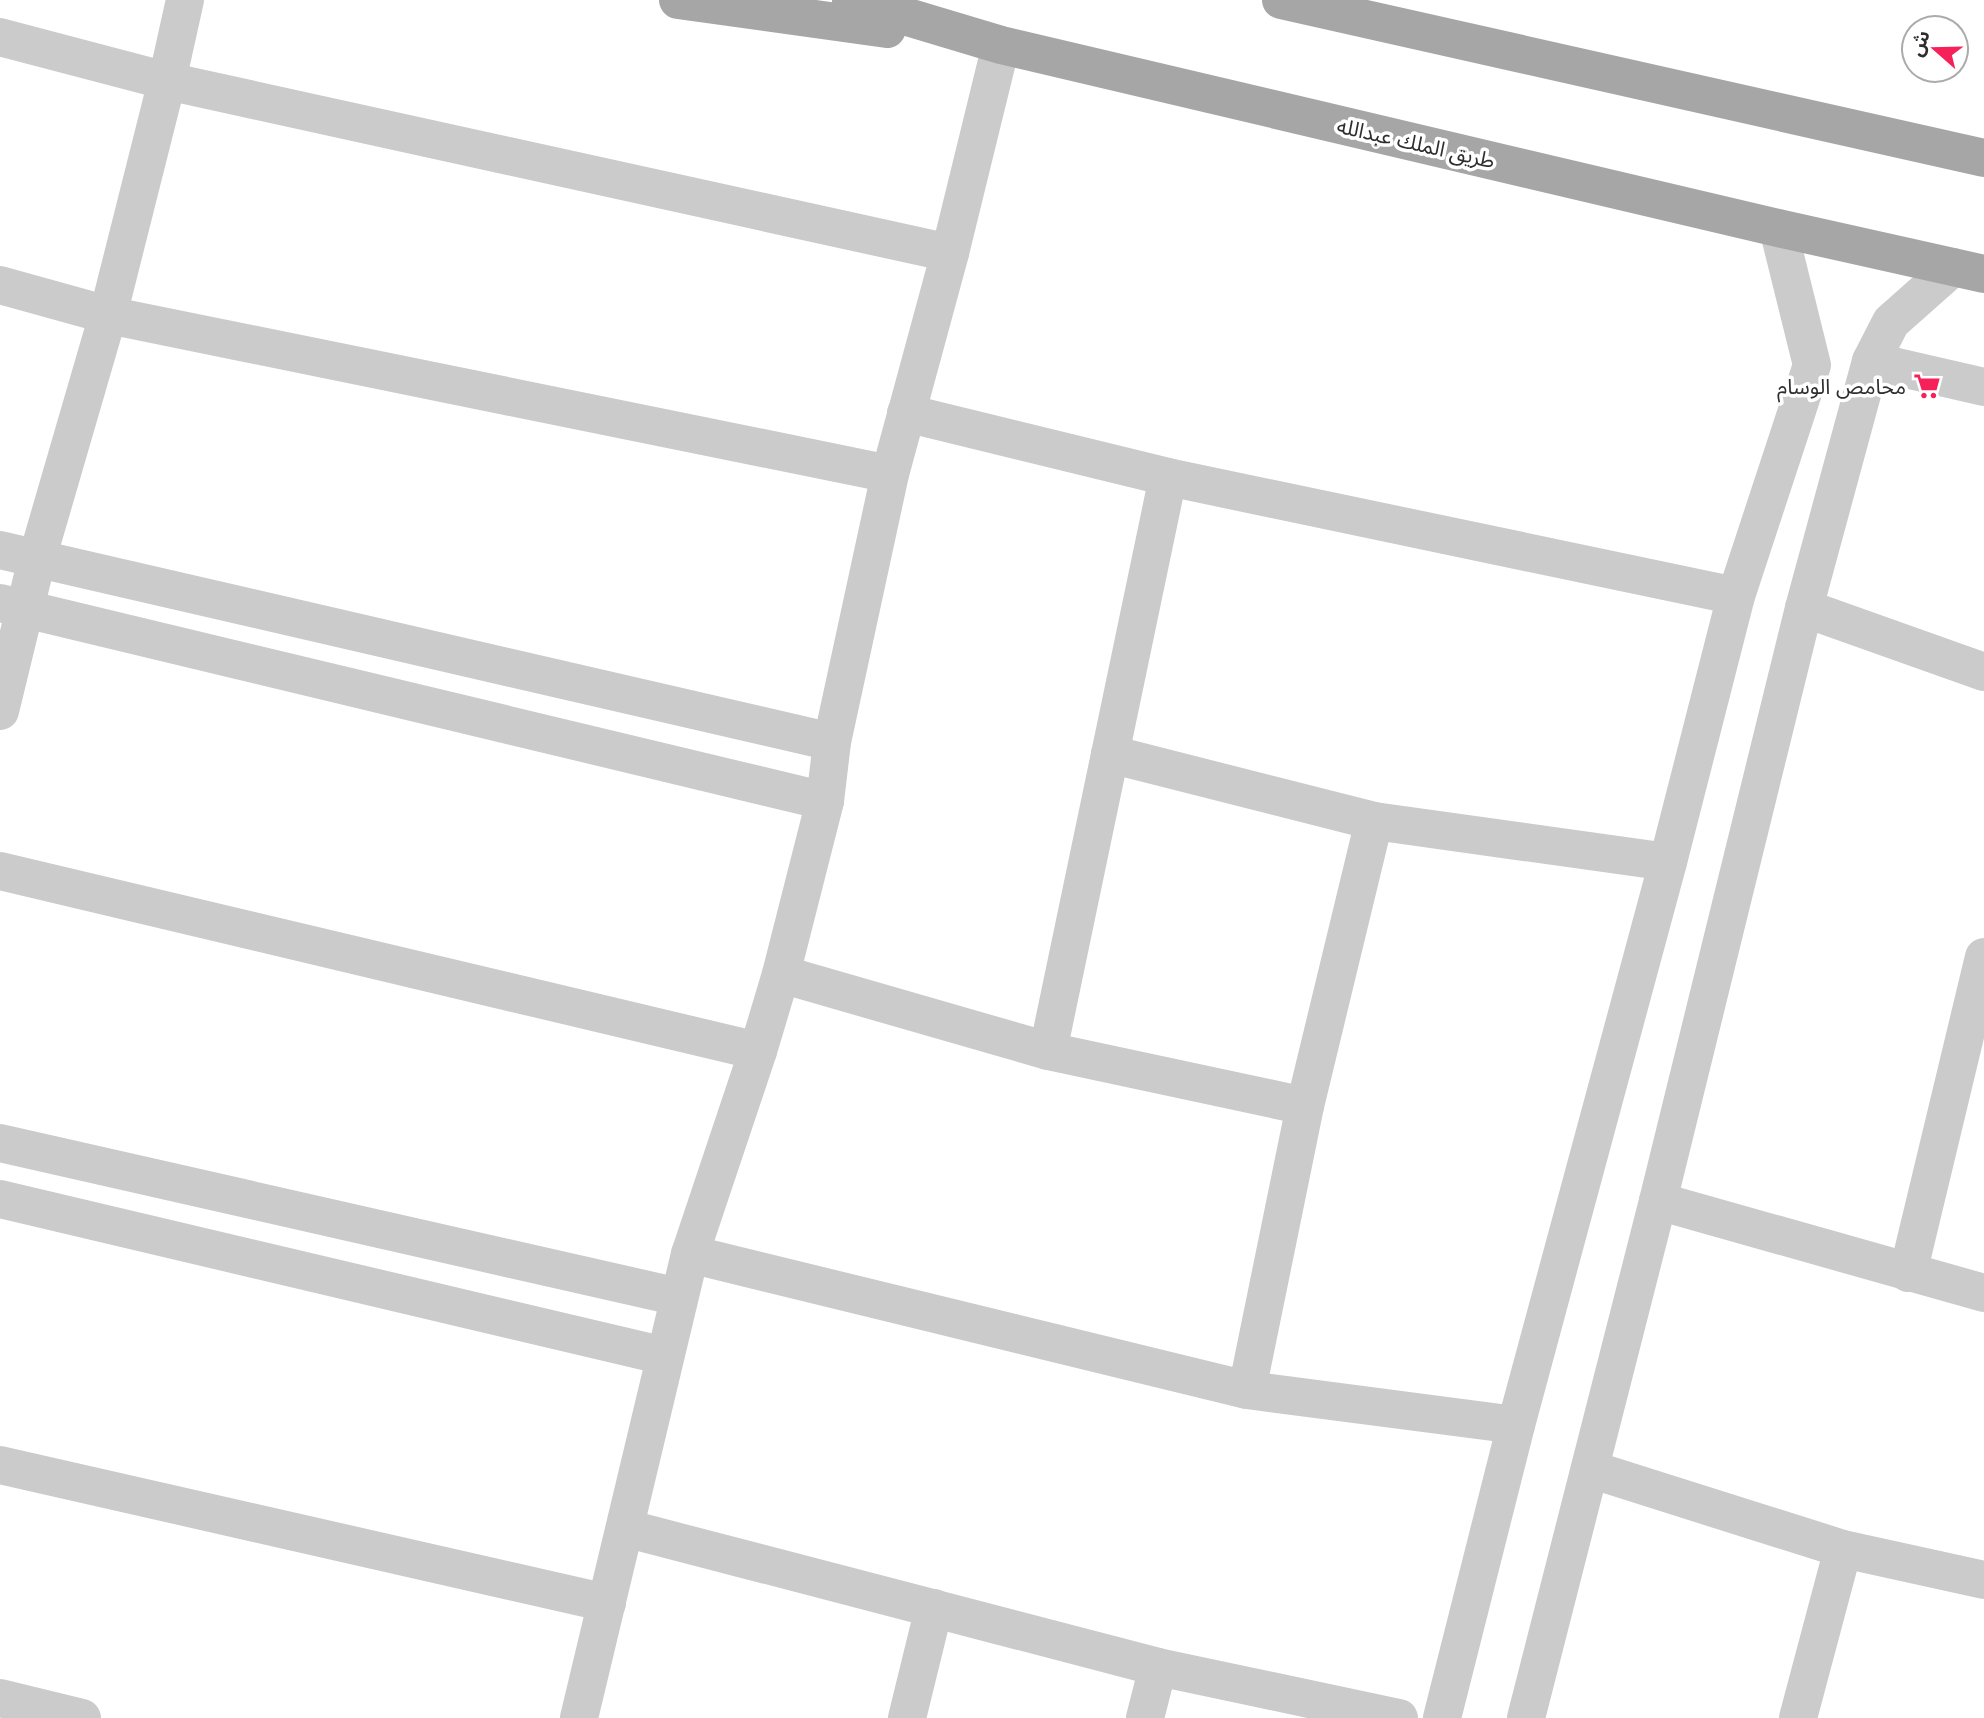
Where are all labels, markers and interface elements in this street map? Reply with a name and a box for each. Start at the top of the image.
north arrow [1900,14,1970,84]
text: ش [1904,27,1935,60]
street label: طريق الملك عبدالله [1334,113,1497,174]
supermarket icon: محامص الوسام [1912,371,1942,401]
place label: محامص الوسام [1777,374,1906,403]

